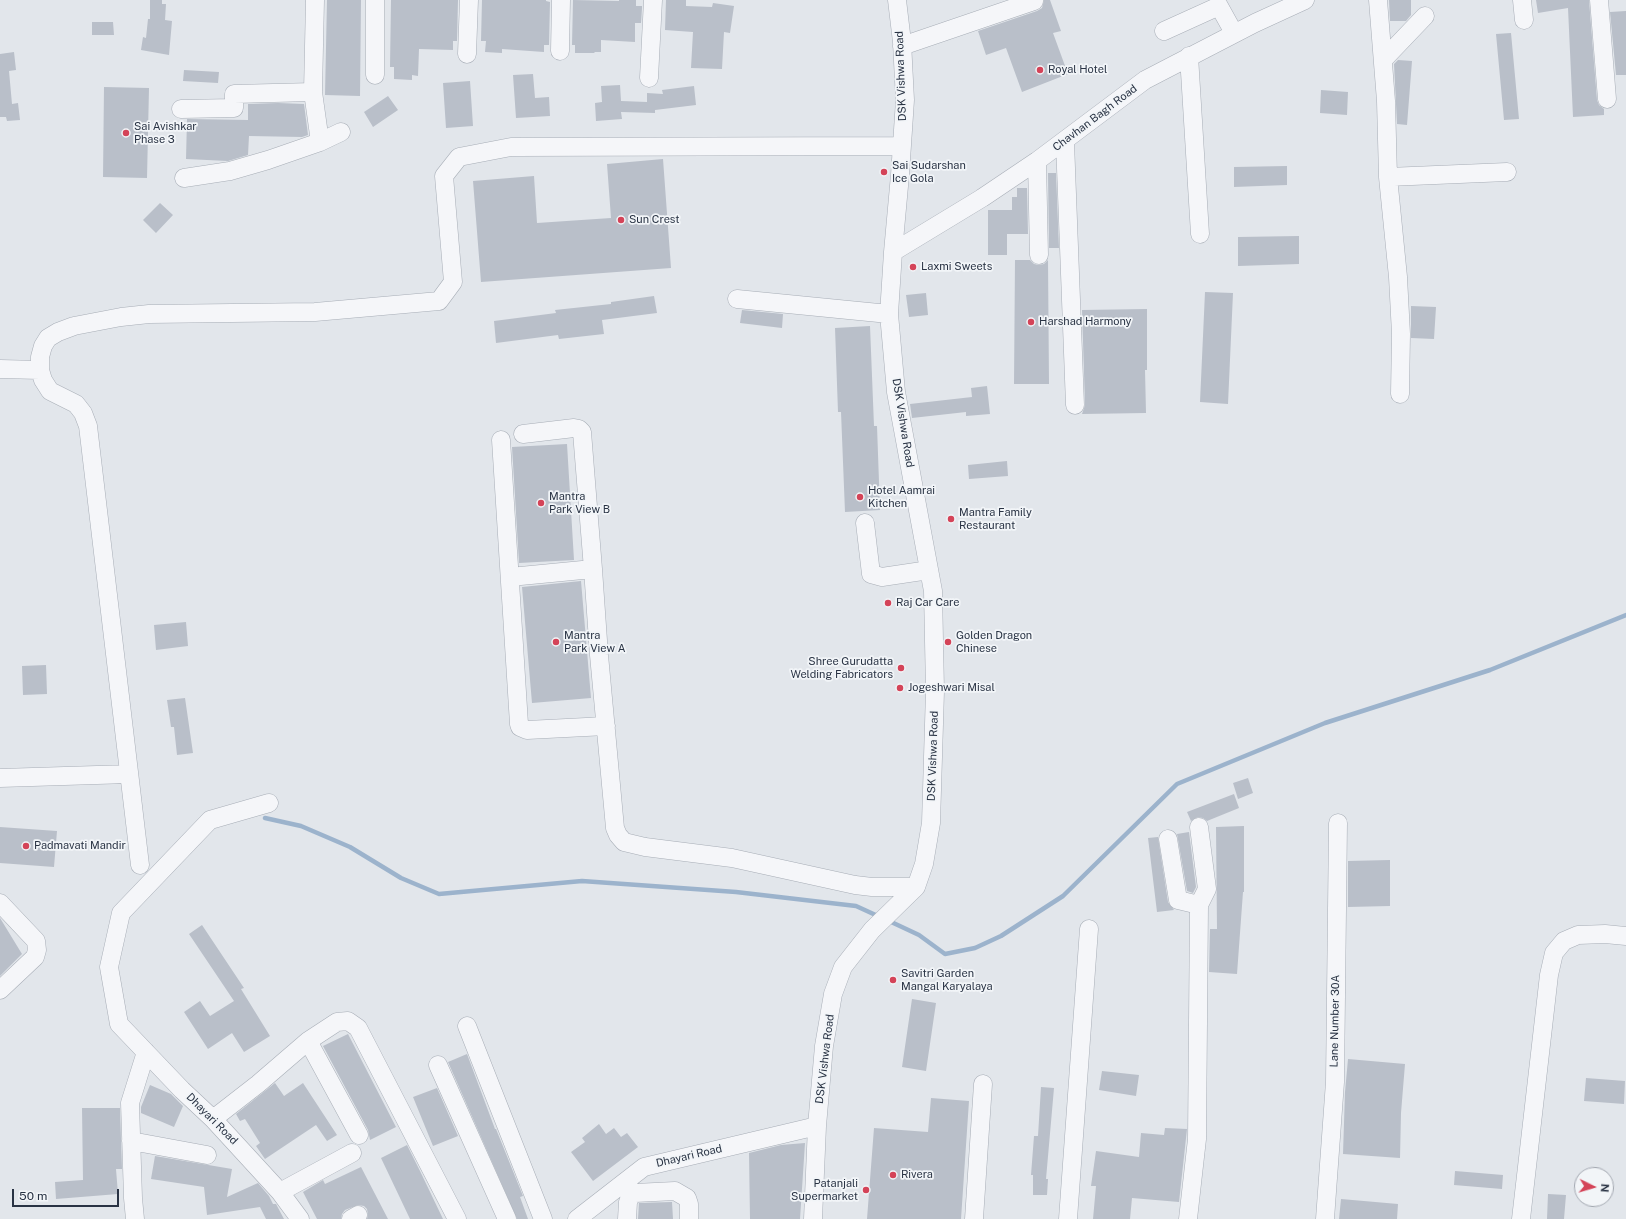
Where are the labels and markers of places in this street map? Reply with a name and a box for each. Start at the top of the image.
place label: Royal Hotel [1048,63,1107,77]
marker: Royal Hotel [1035,65,1045,75]
place label: Sai Avishkar Phase 3 [134,120,197,146]
marker: Sai Avishkar Phase 3 [121,128,131,138]
place label: Sai Sudarshan Ice Gola [892,159,966,185]
marker: Sai Sudarshan Ice Gola [879,167,889,177]
place label: Sun Crest [629,213,680,227]
marker: Sun Crest [616,215,626,225]
place label: Laxmi Sweets [921,260,992,274]
marker: Laxmi Sweets [908,262,918,272]
place label: Harshad Harmony [1039,315,1132,329]
marker: Harshad Harmony [1026,317,1036,327]
place label: Hotel Aamrai Kitchen [868,484,935,510]
place label: Mantra Park View B [549,490,610,516]
marker: Hotel Aamrai Kitchen [855,492,865,502]
marker: Mantra Park View B [536,498,546,508]
place label: Mantra Family Restaurant [959,506,1032,532]
marker: Mantra Family Restaurant [946,514,956,524]
place label: Raj Car Care [896,596,960,610]
marker: Raj Car Care [883,598,893,608]
place label: Mantra Park View A [564,629,625,655]
place label: Golden Dragon Chinese [956,629,1032,655]
marker: Mantra Park View A [551,637,561,647]
marker: Golden Dragon Chinese [943,637,953,647]
place label: Shree Gurudatta Welding Fabricators [790,655,893,681]
marker: Shree Gurudatta Welding Fabricators [896,663,906,673]
place label: Jogeshwari Misal [908,681,995,695]
marker: Jogeshwari Misal [895,683,905,693]
place label: Padmavati Mandir [34,839,126,853]
marker: Padmavati Mandir [21,841,31,851]
place label: Savitri Garden Mangal Karyalaya [901,967,993,993]
marker: Savitri Garden Mangal Karyalaya [888,975,898,985]
place label: Rivera [901,1168,933,1182]
marker: Rivera [888,1170,898,1180]
place label: Patanjali Supermarket [791,1177,858,1203]
marker: Patanjali Supermarket [861,1185,871,1195]

